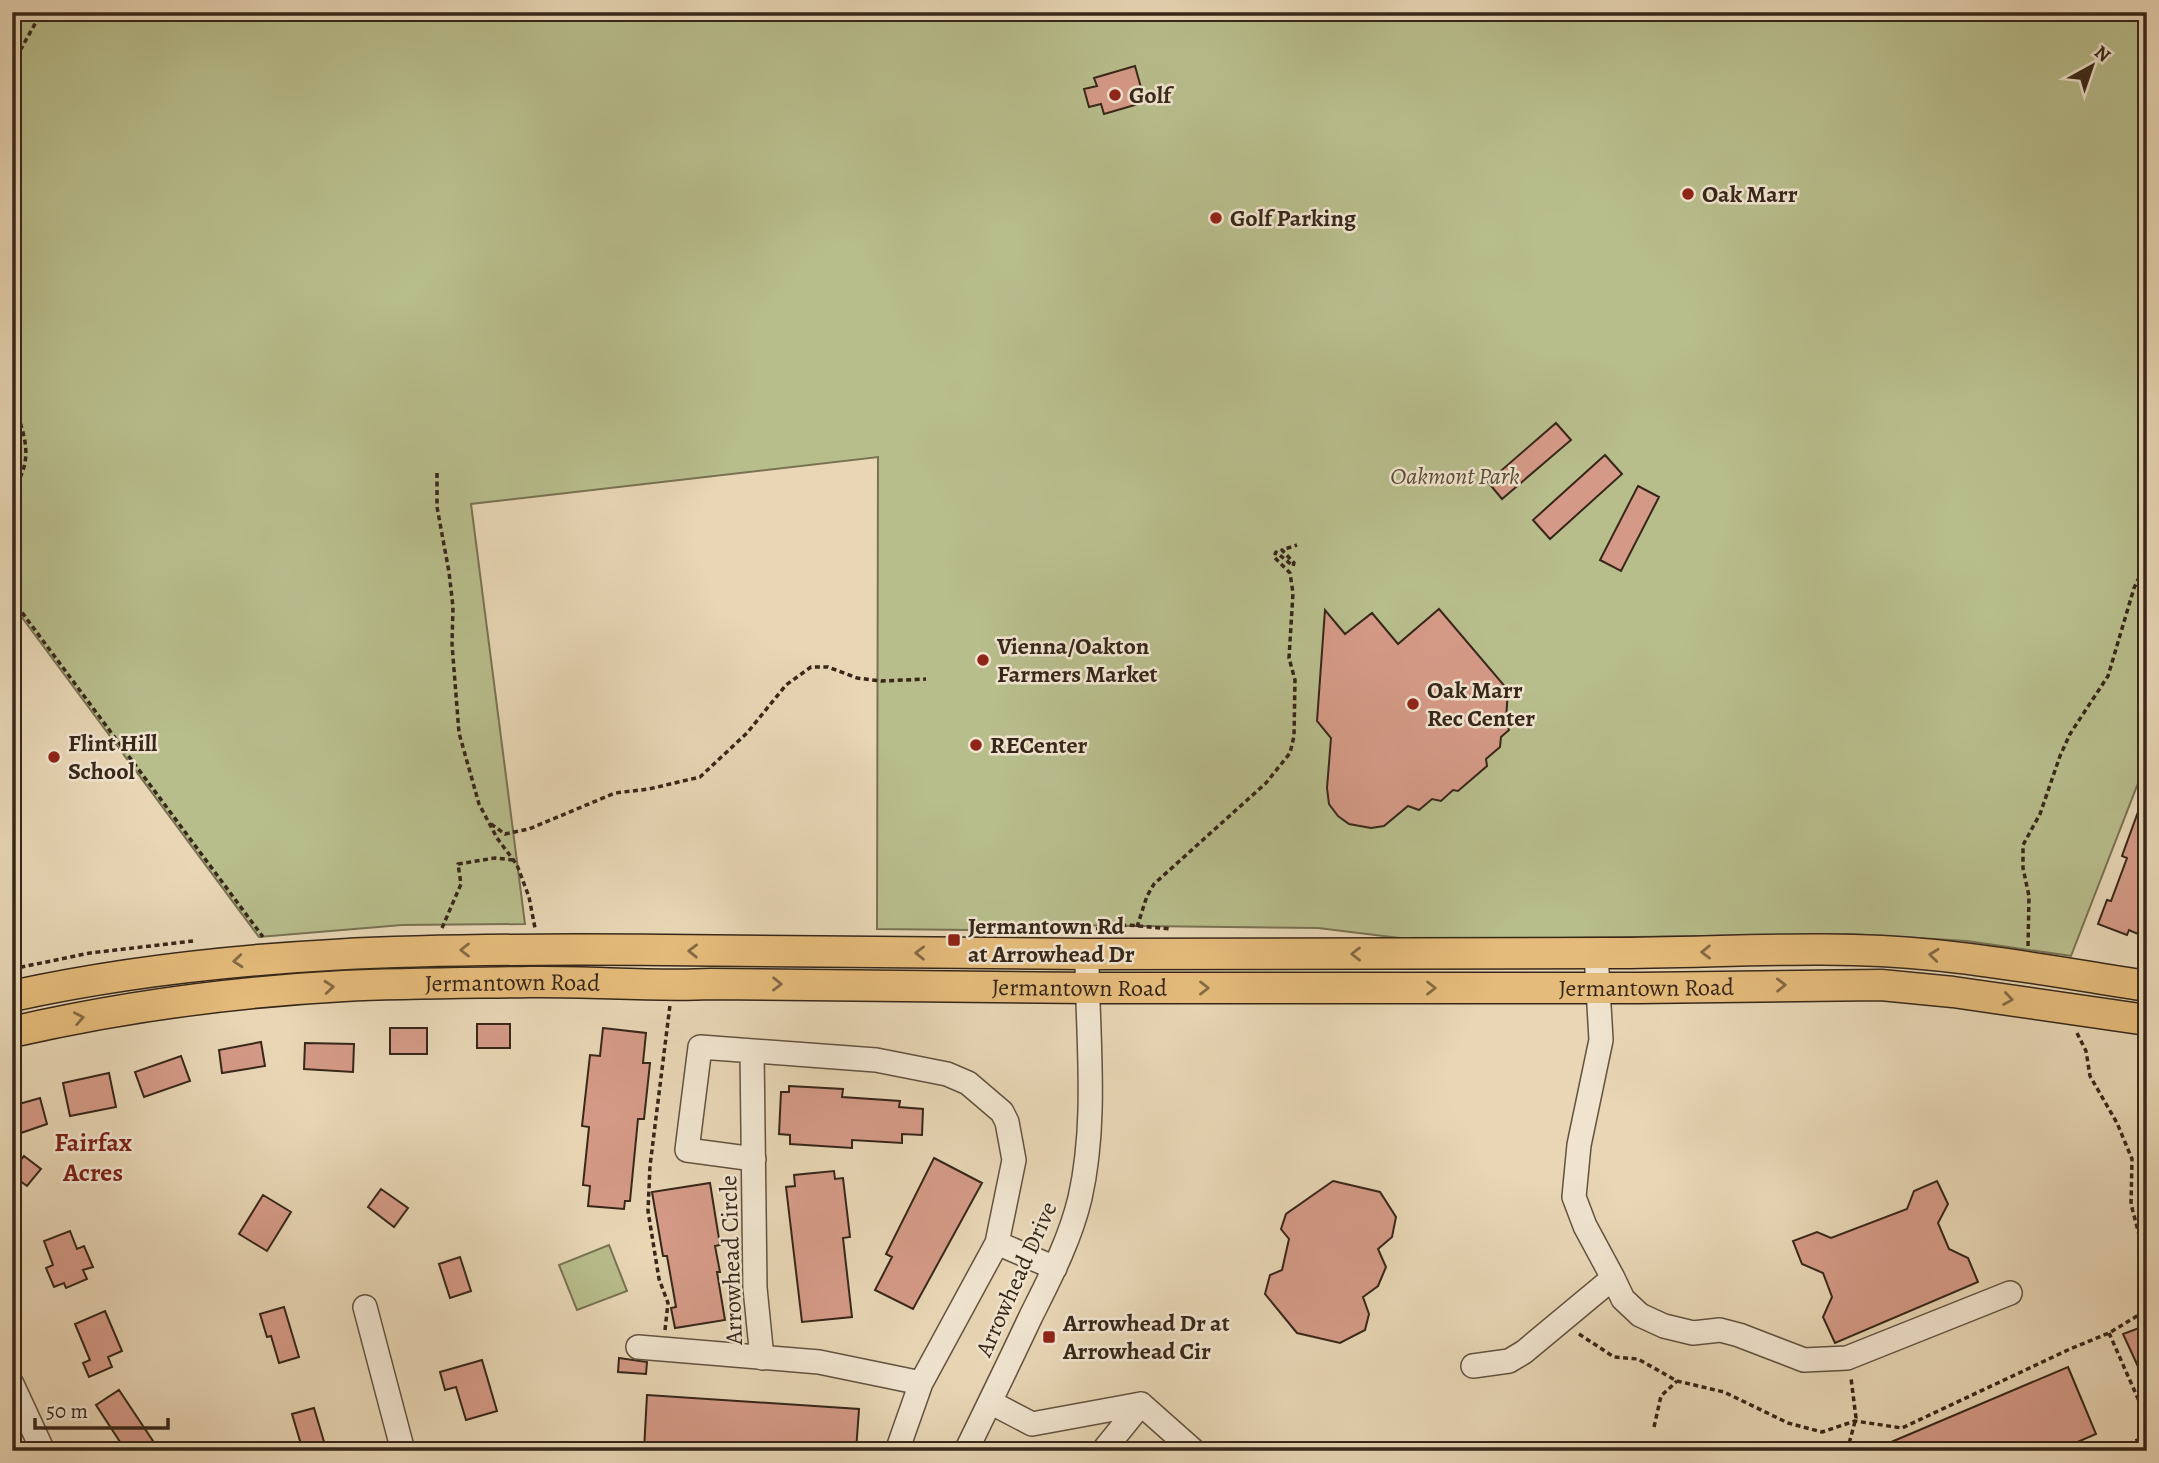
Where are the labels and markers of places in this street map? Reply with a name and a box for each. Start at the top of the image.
place label: Golf [1129,79,1175,111]
marker: Golf [1107,87,1123,103]
place label: Oak Marr [1702,178,1798,210]
marker: Oak Marr [1680,186,1696,202]
place label: Golf Parking [1230,202,1357,234]
marker: Golf Parking [1208,210,1224,226]
place label: Vienna/Oakton Farmers Market [996,630,1158,690]
marker: Vienna/Oakton Farmers Market [975,652,991,668]
place label: Oak Marr Rec Center [1427,674,1535,734]
marker: Oak Marr Rec Center [1405,696,1421,712]
place label: Flint Hill School [68,727,158,787]
place label: RECenter [990,729,1087,761]
marker: RECenter [968,737,984,753]
marker: Flint Hill School [46,749,62,765]
place label: Jermantown Rd at Arrowhead Dr [968,910,1135,970]
marker: Jermantown Rd at Arrowhead Dr [946,932,962,948]
place label: Arrowhead Dr at Arrowhead Cir [1062,1307,1230,1367]
marker: Arrowhead Dr at Arrowhead Cir [1041,1329,1057,1345]

